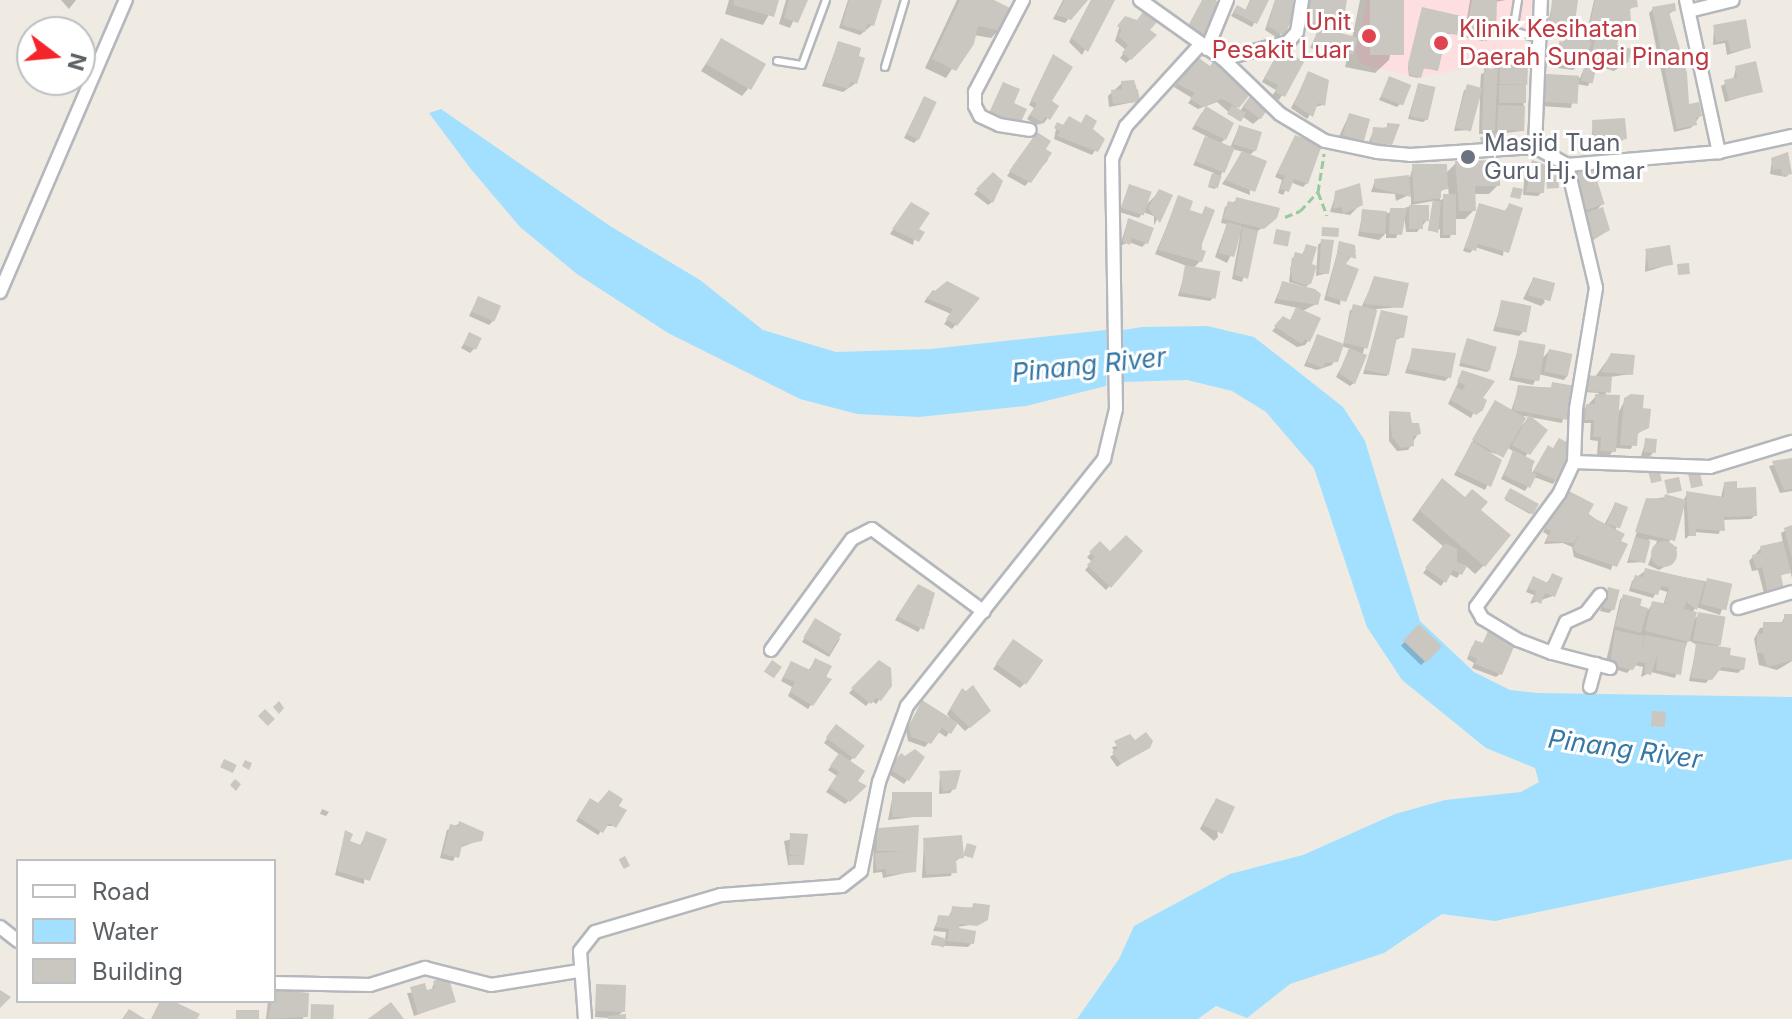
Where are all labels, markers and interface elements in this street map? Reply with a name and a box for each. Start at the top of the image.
place label: Unit Pesakit Luar [1212,8,1351,64]
place label: Klinik Kesihatan Daerah Sungai Pinang [1459,15,1709,71]
north arrow [16,16,96,96]
marker: Unit Pesakit Luar [1358,25,1380,47]
marker: Klinik Kesihatan Daerah Sungai Pinang [1430,32,1452,54]
text: N [62,50,92,74]
place label: Masjid Tuan Guru Hj. Umar [1484,129,1645,185]
marker: Masjid Tuan Guru Hj. Umar [1459,148,1477,166]
water label: Pinang River [1010,341,1168,389]
water label: Pinang River [1546,723,1704,775]
legend [16,859,276,1003]
text: Road [92,877,150,906]
text: Water [92,917,159,946]
text: Building [92,957,183,986]

